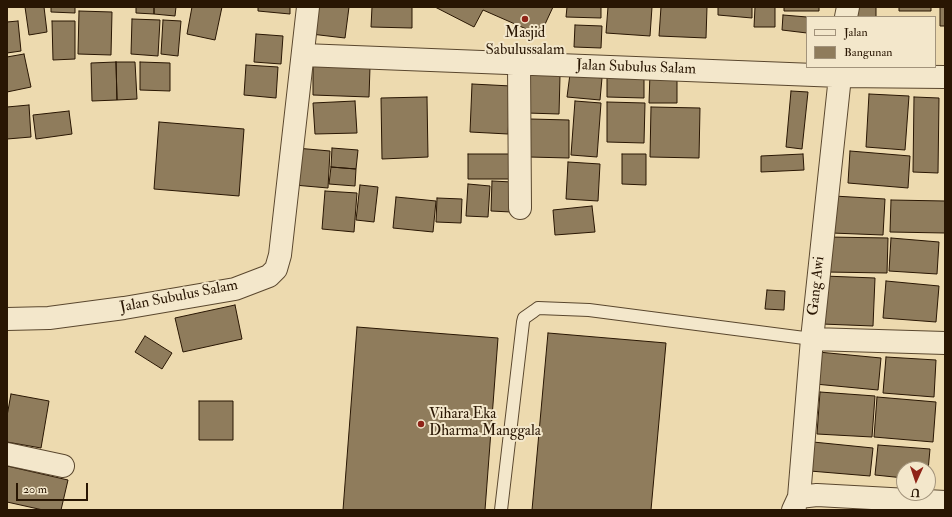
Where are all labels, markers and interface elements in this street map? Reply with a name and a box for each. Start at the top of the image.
marker: Masjid Sabulussalam [520,14,530,24]
legend [806,16,936,68]
place label: Masjid Sabulussalam [485,25,565,60]
text: Jalan [844,25,868,40]
text: Bangunan [844,45,893,60]
street label: Jalan Subulus Salam [576,57,696,79]
street label: Gang Awi [805,255,829,317]
street label: Jalan Subulus Salam [118,277,240,317]
place label: Vihara Eka Dharma Manggala [429,406,541,441]
marker: Vihara Eka Dharma Manggala [416,419,426,429]
north arrow [896,461,936,501]
scale bar [18,475,90,501]
text: 20 m [23,482,47,497]
text: U [910,486,920,499]

